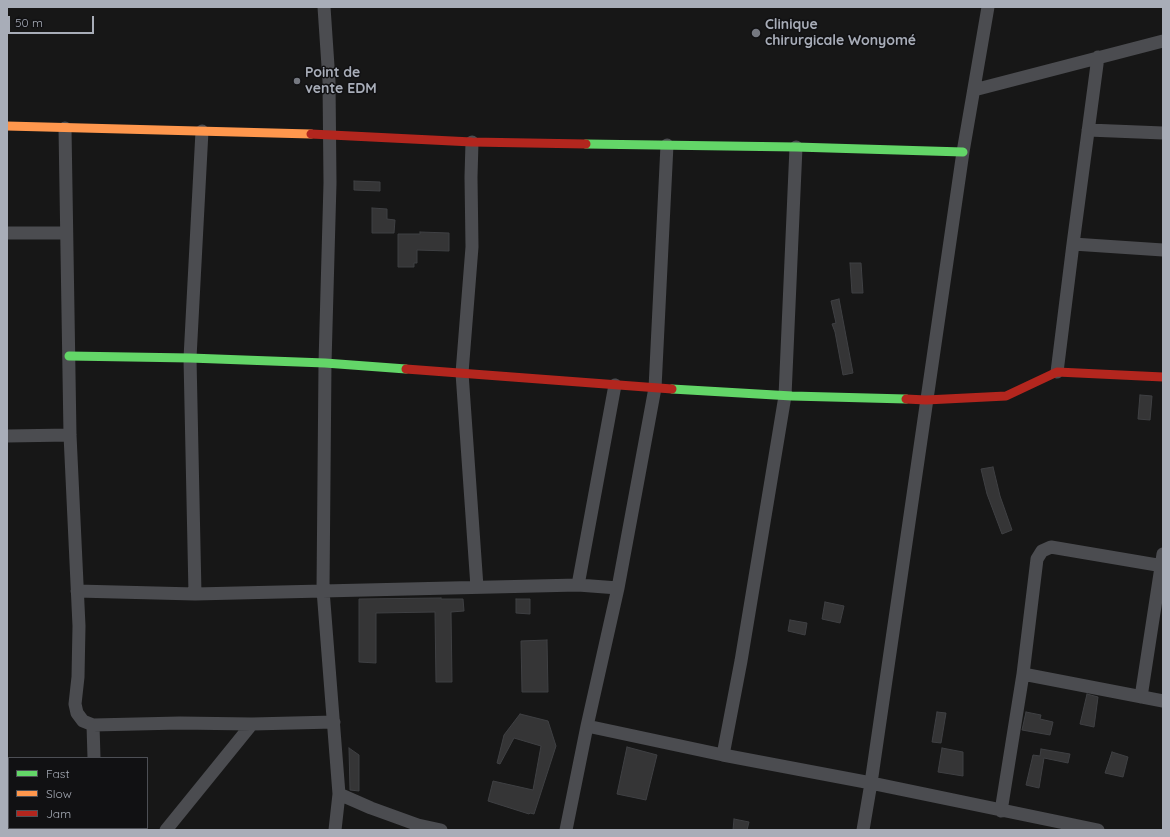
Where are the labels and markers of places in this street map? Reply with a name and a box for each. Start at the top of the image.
place label: Clinique chirurgicale Wonyomé [765,17,916,50]
marker: Clinique chirurgicale Wonyomé [750,27,762,39]
place label: Point de vente EDM [305,65,377,98]
marker: Point de vente EDM [292,76,302,86]

